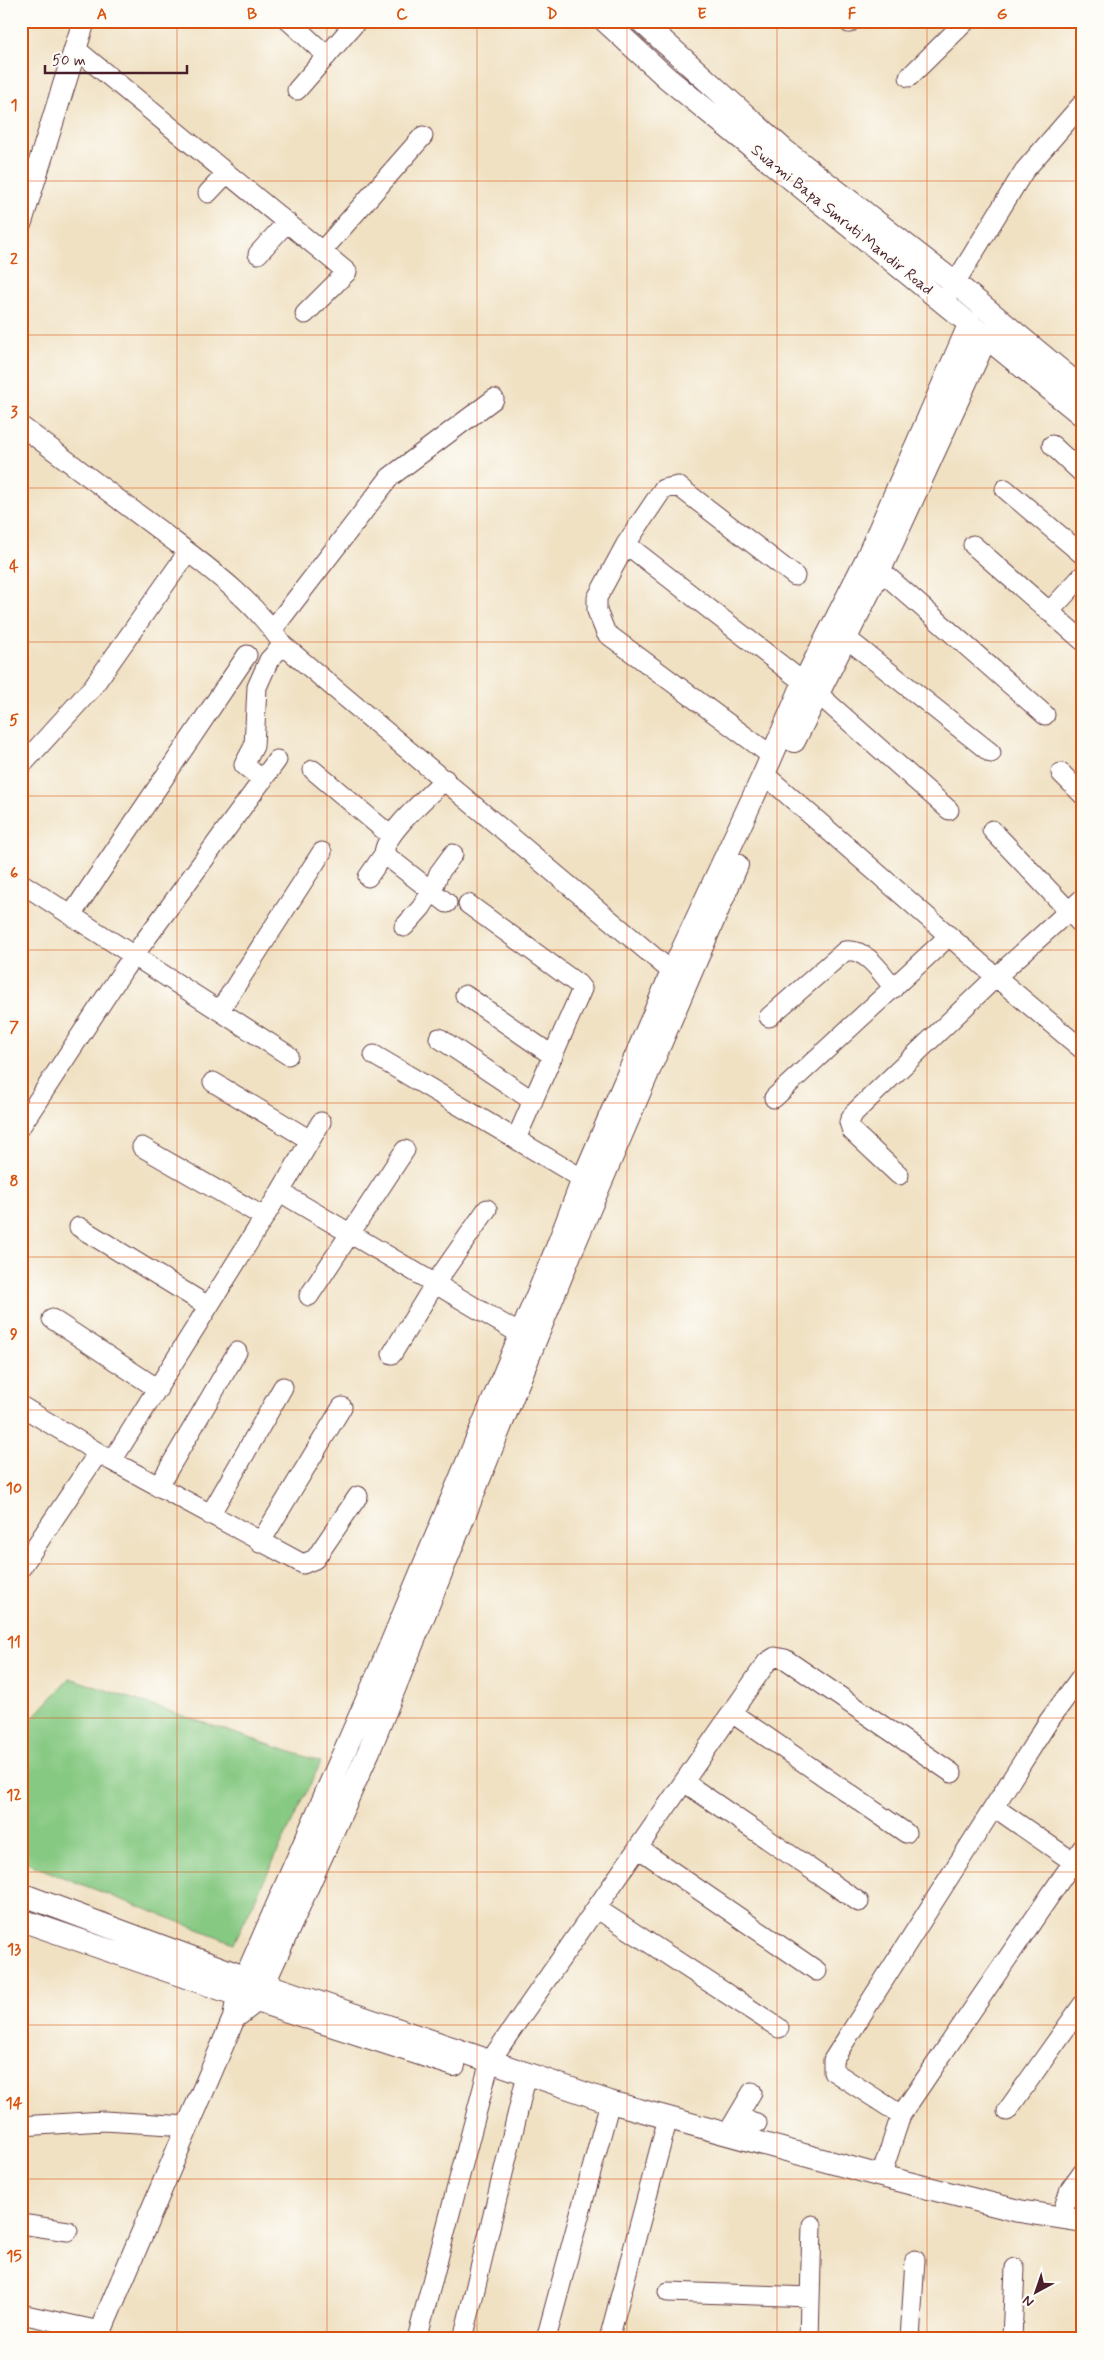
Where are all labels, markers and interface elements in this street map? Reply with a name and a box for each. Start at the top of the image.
text: A [97,4,107,25]
text: B [247,4,257,25]
text: C [396,4,408,25]
text: D [546,4,558,25]
text: E [697,4,707,25]
text: F [848,4,857,25]
text: G [997,4,1008,25]
scale bar [45,42,188,74]
text: 50 m [52,51,86,71]
text: 1 [10,95,18,116]
street label: Swami Bapa Smruti Mandir Road [746,140,938,300]
text: 2 [10,249,18,270]
text: 3 [10,402,18,423]
text: 4 [9,556,19,577]
text: 5 [9,710,19,731]
text: 6 [10,863,18,884]
text: 7 [9,1017,19,1038]
text: 8 [9,1171,19,1192]
text: 9 [10,1324,18,1345]
text: 10 [6,1478,22,1499]
text: 11 [7,1632,21,1653]
text: 12 [6,1785,22,1806]
text: 13 [7,1939,21,1960]
text: 14 [6,2093,23,2114]
text: 15 [6,2246,22,2267]
north arrow [1012,2268,1062,2318]
text: N [1019,2291,1038,2311]

